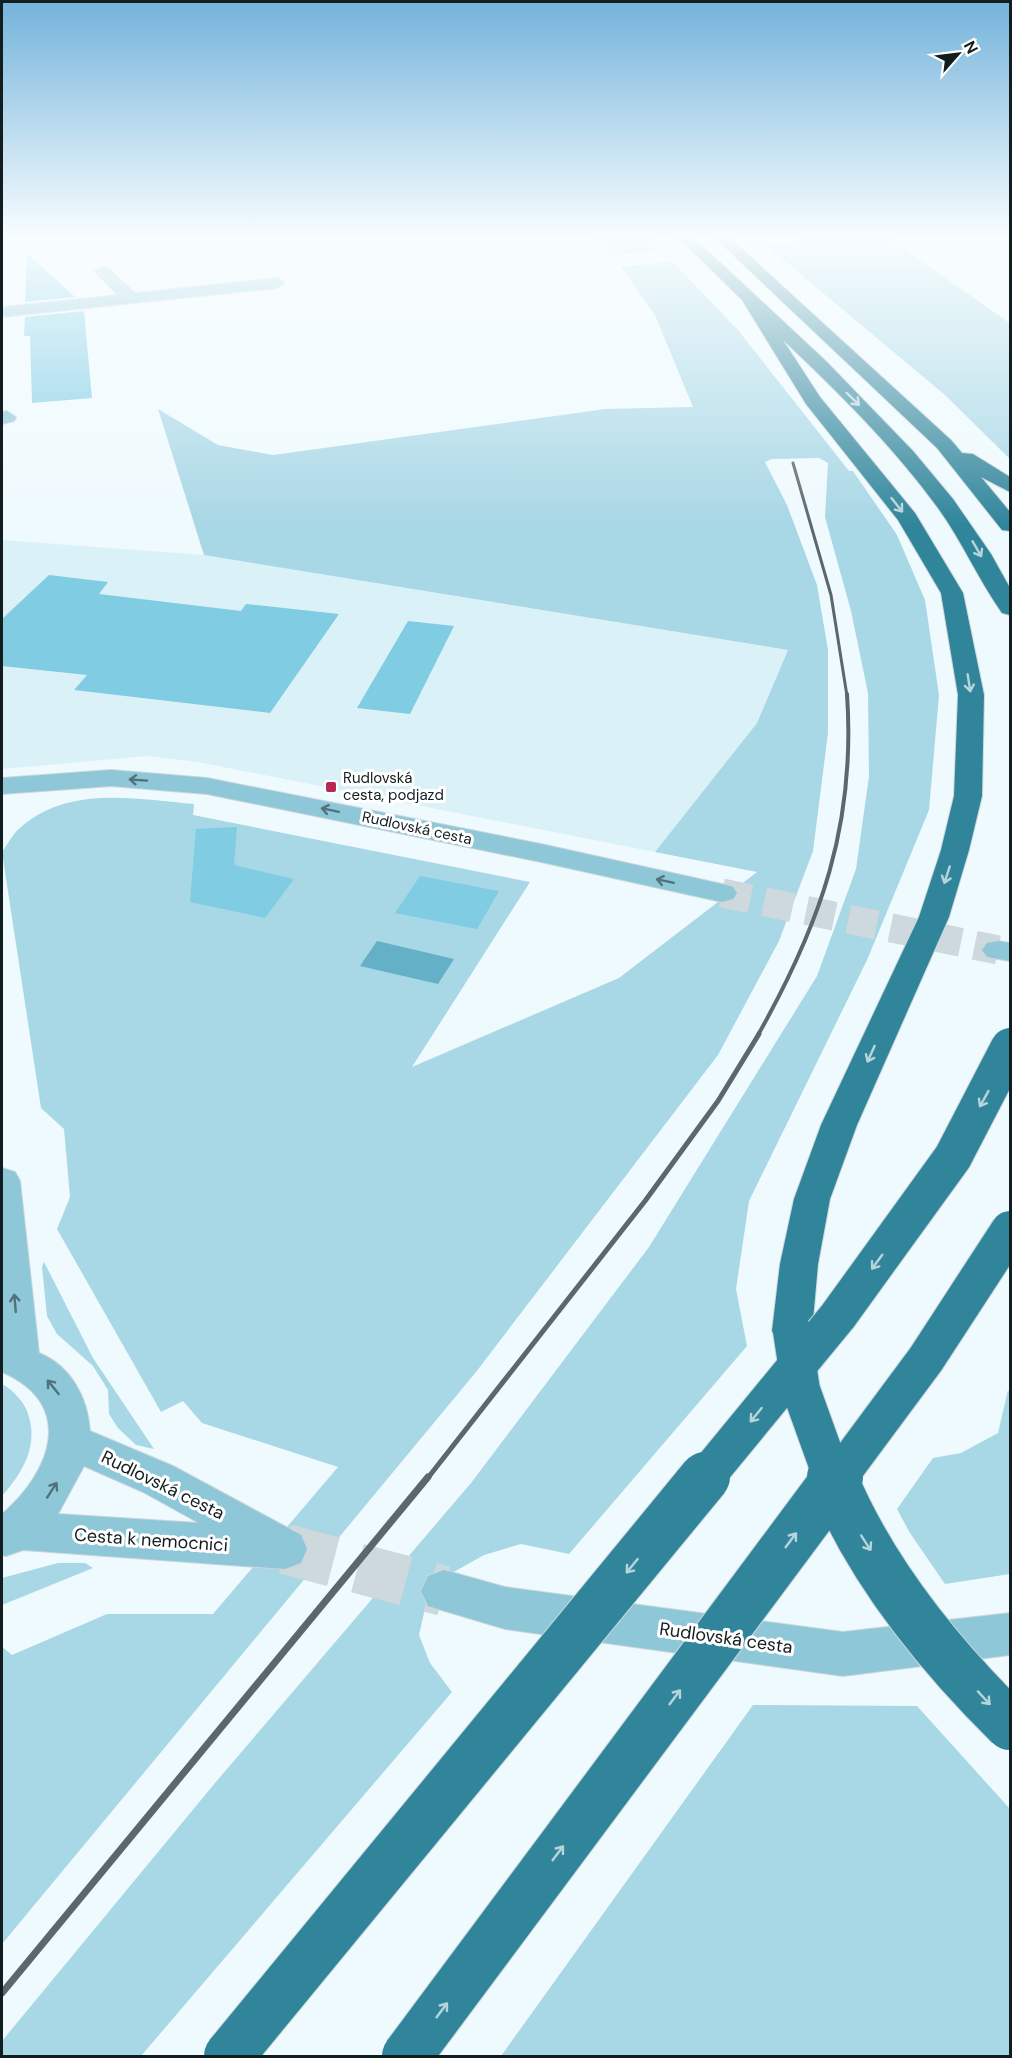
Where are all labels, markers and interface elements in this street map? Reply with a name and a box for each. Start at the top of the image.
north arrow [928,24,988,84]
text: N [959,37,983,57]
one-way arrow [845,392,860,407]
one-way arrow [891,497,904,513]
one-way arrow [971,540,983,557]
one-way arrow [964,673,975,692]
place label: Rudlovská cesta, podjazd [343,768,444,805]
one-way arrow [129,774,149,785]
marker: Rudlovská cesta, podjazd [324,780,338,794]
one-way arrow [321,804,341,815]
street label: Rudlovská cesta [360,807,474,849]
one-way arrow [941,865,952,884]
one-way arrow [656,874,675,886]
one-way arrow [865,1045,876,1063]
one-way arrow [978,1090,989,1108]
one-way arrow [871,1253,883,1269]
one-way arrow [9,1293,20,1313]
one-way arrow [47,1379,60,1395]
one-way arrow [750,1407,763,1423]
street label: Rudlovská cesta [97,1445,229,1525]
one-way arrow [46,1482,58,1499]
street label: Cesta k nemocnici [73,1523,229,1557]
one-way arrow [784,1532,797,1548]
one-way arrow [860,1534,872,1551]
one-way arrow [626,1558,639,1574]
street label: Rudlovská cesta [658,1617,794,1659]
one-way arrow [668,1689,681,1705]
one-way arrow [977,1690,991,1705]
one-way arrow [552,1845,565,1861]
one-way arrow [436,2002,448,2018]

